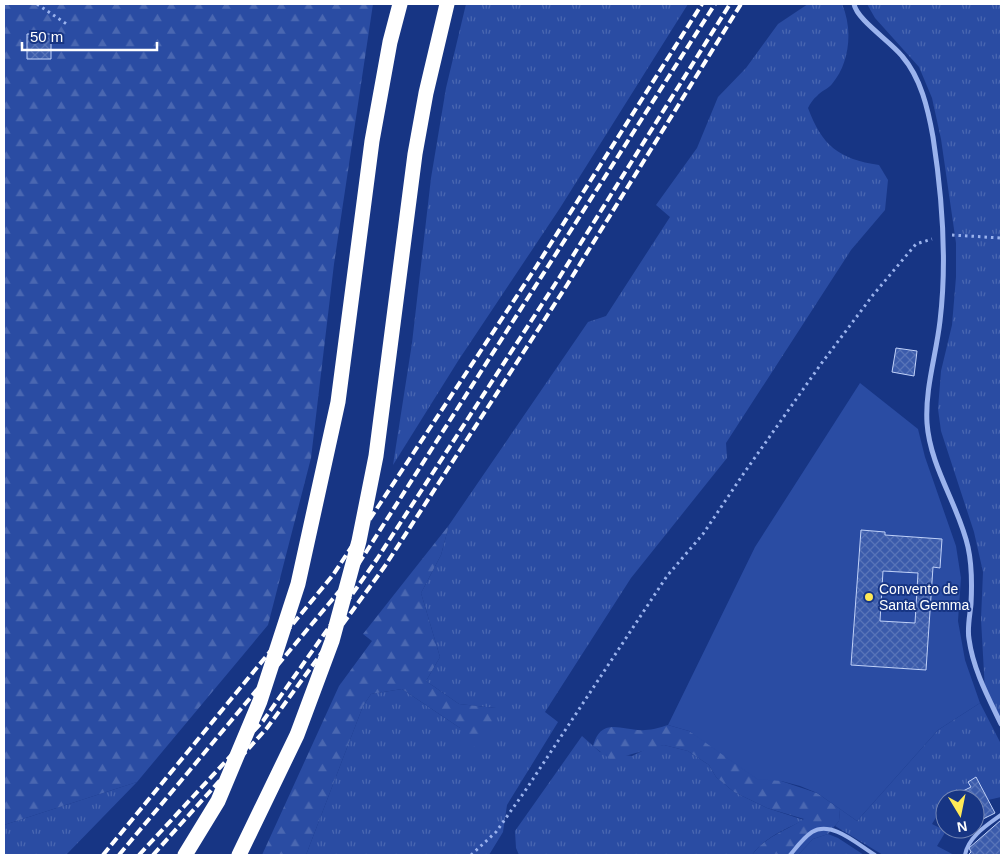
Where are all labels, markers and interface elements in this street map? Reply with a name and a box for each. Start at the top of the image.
scale bar [22,20,158,52]
text: 50 m [30,28,63,45]
place label: Convento de Santa Gemma [879,581,969,613]
marker: Convento de Santa Gemma [863,591,875,603]
north arrow [935,789,985,839]
text: N [956,818,969,836]

